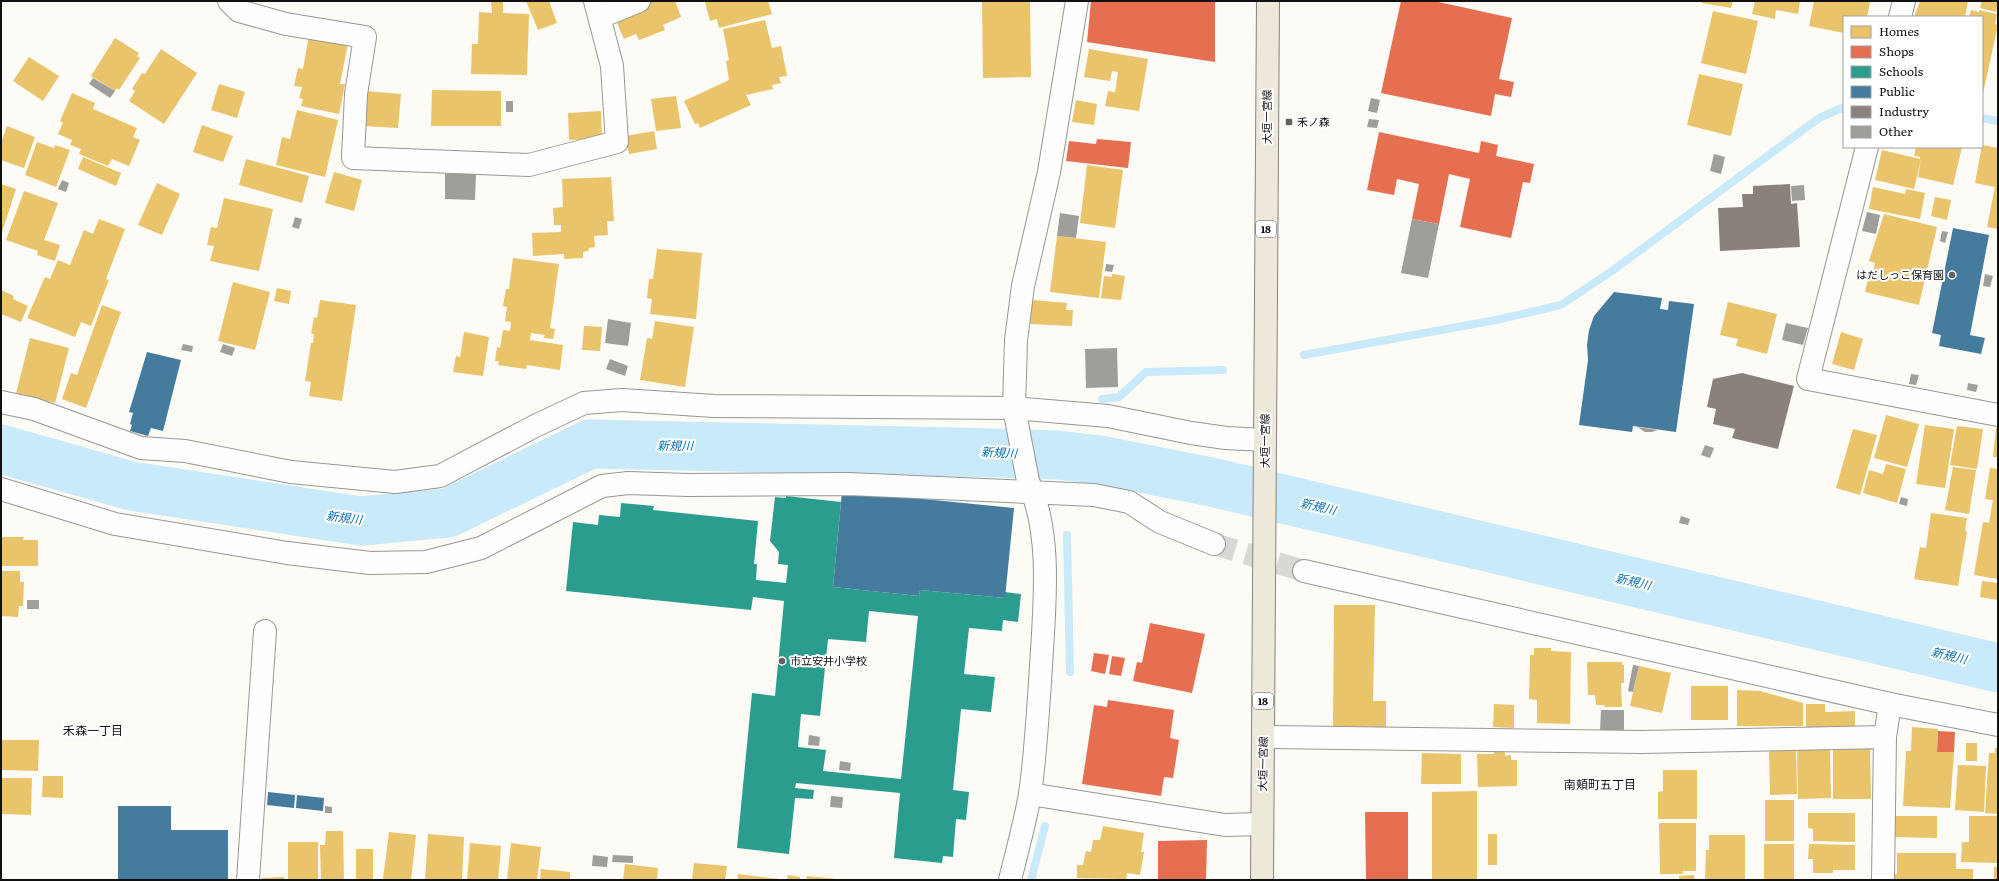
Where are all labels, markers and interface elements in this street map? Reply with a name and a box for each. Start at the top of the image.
legend [1843,16,1983,148]
text: Homes [1879,22,1919,40]
text: Shops [1879,42,1914,60]
text: Schools [1879,62,1924,80]
text: Public [1879,82,1915,100]
street label: 大垣一宮線 [1258,90,1274,145]
text: Industry [1879,102,1929,120]
place label: 禾ノ森 [1297,113,1330,129]
marker: 禾ノ森 [1284,117,1294,127]
text: Other [1879,122,1913,140]
road number: 18 [1256,221,1276,237]
place label: はだしっこ保育園 [1856,266,1944,282]
marker: はだしっこ保育園 [1947,270,1957,280]
street label: 大垣一宮線 [1256,414,1272,469]
water label: 新規川 [657,436,695,454]
water label: 新規川 [981,442,1019,462]
water label: 新規川 [1299,493,1340,519]
water label: 新規川 [325,506,365,528]
water label: 新規川 [1614,568,1655,594]
water label: 新規川 [1930,642,1971,668]
place label: 市立安井小学校 [790,652,867,668]
marker: 市立安井小学校 [777,656,787,666]
road number: 18 [1253,693,1273,709]
district label: 禾森一丁目 [63,721,123,739]
street label: 大垣一宮線 [1254,736,1270,792]
district label: 南頬町五丁目 [1564,775,1636,793]

